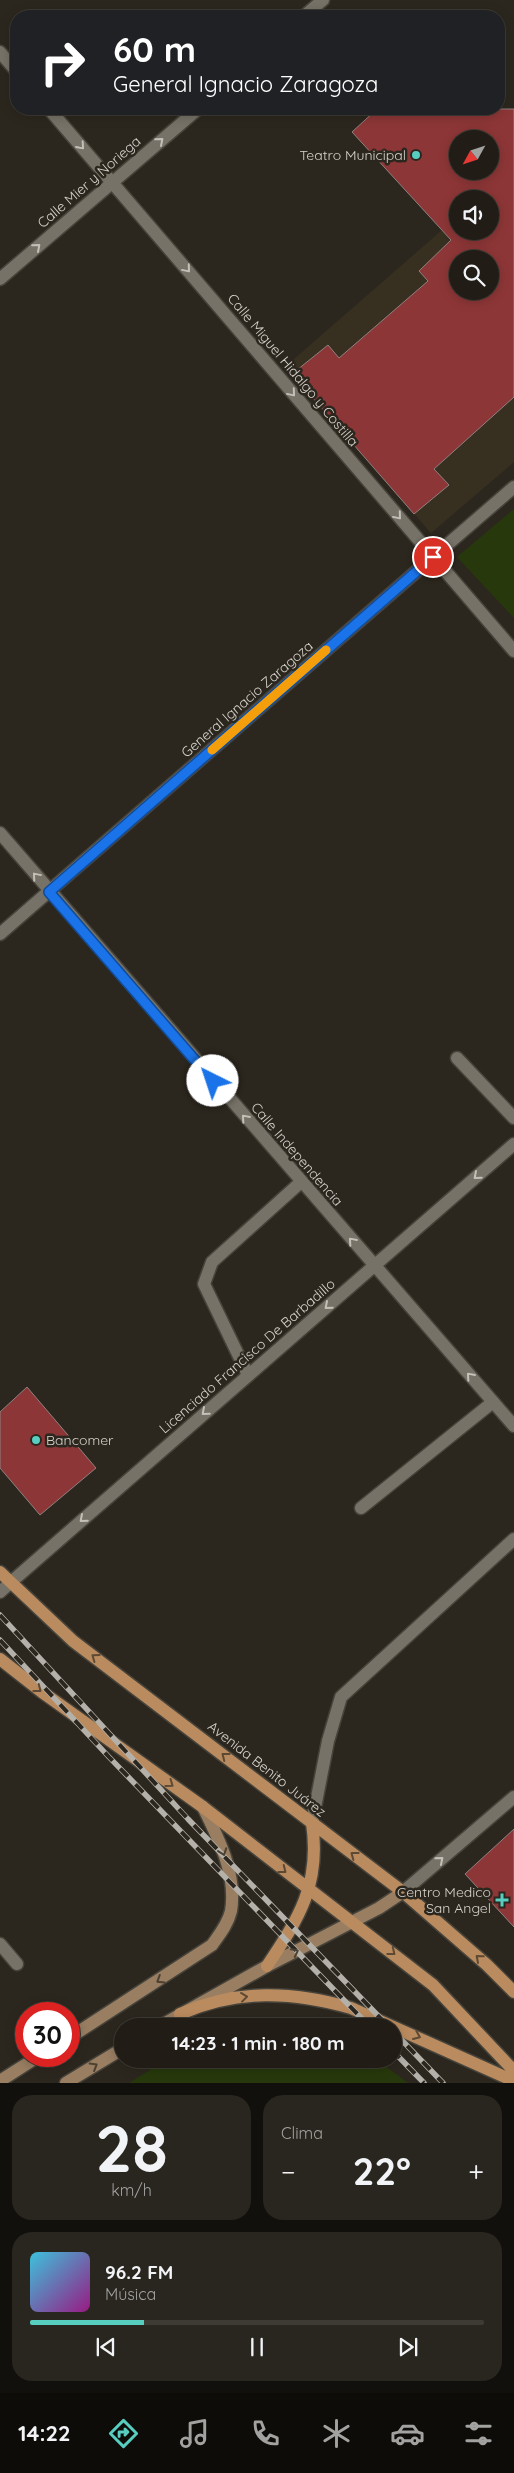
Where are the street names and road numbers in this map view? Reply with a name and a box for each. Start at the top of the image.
street label: Calle Mier y Noriega [34,132,144,232]
street label: Calle Miguel Hidalgo y Costilla [224,290,362,450]
street label: General Ignacio Zaragoza [177,637,317,761]
street label: Calle Independencia [247,1099,347,1209]
street label: Licenciado Francisco De Barbadillo [155,1275,339,1437]
street label: Avenida Benito Juárez [204,1717,330,1821]

